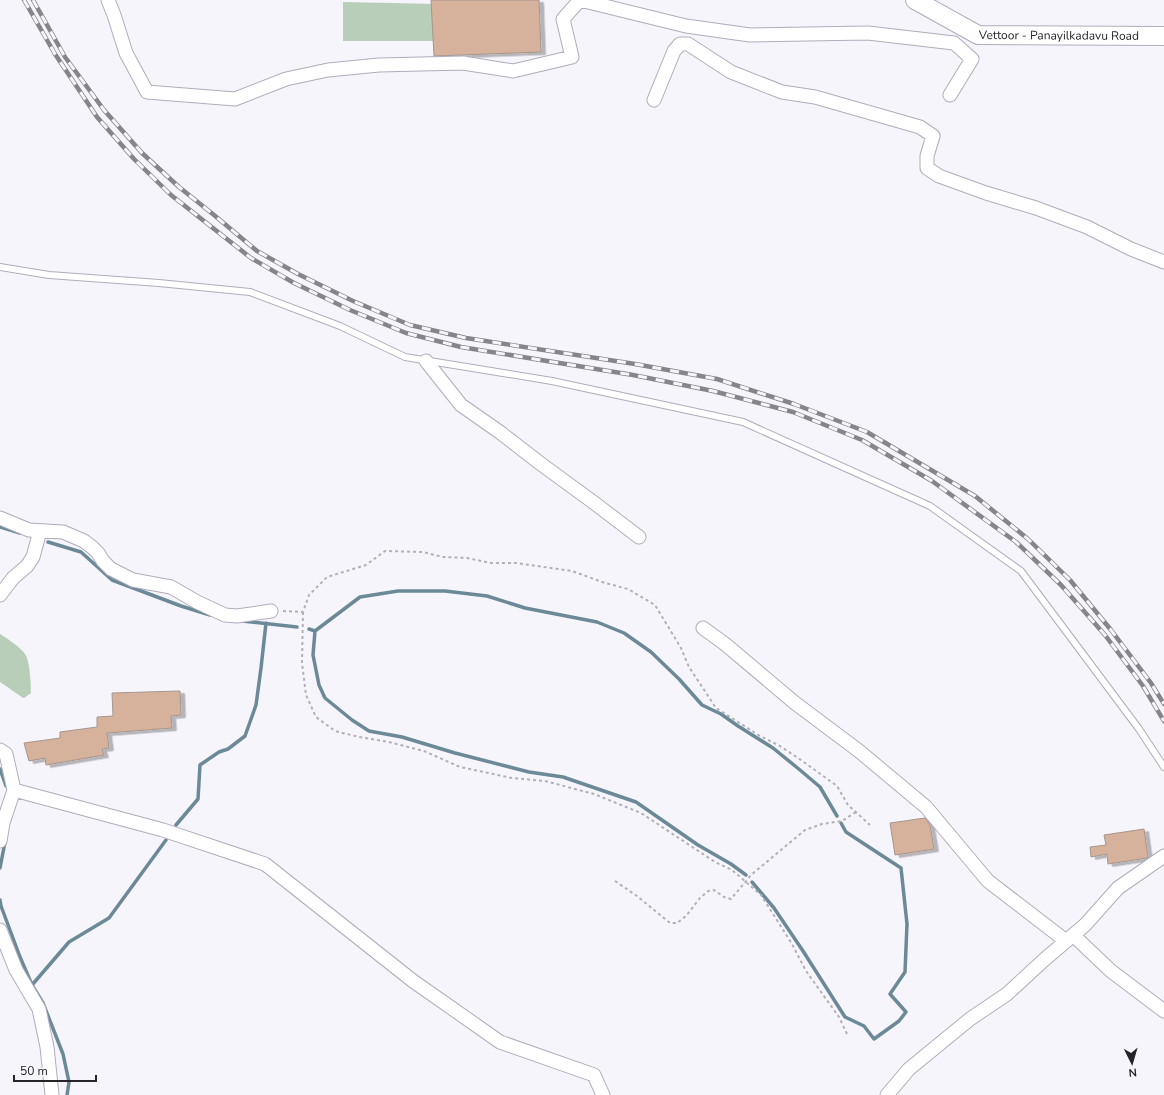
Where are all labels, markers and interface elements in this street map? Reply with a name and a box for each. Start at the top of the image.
street label: Vettoor - Panayilkadavu Road [978,27,1139,44]
north arrow [1112,1043,1152,1083]
scale bar [14,1057,96,1083]
text: 50 m [20,1063,48,1079]
text: N [1128,1065,1138,1080]

